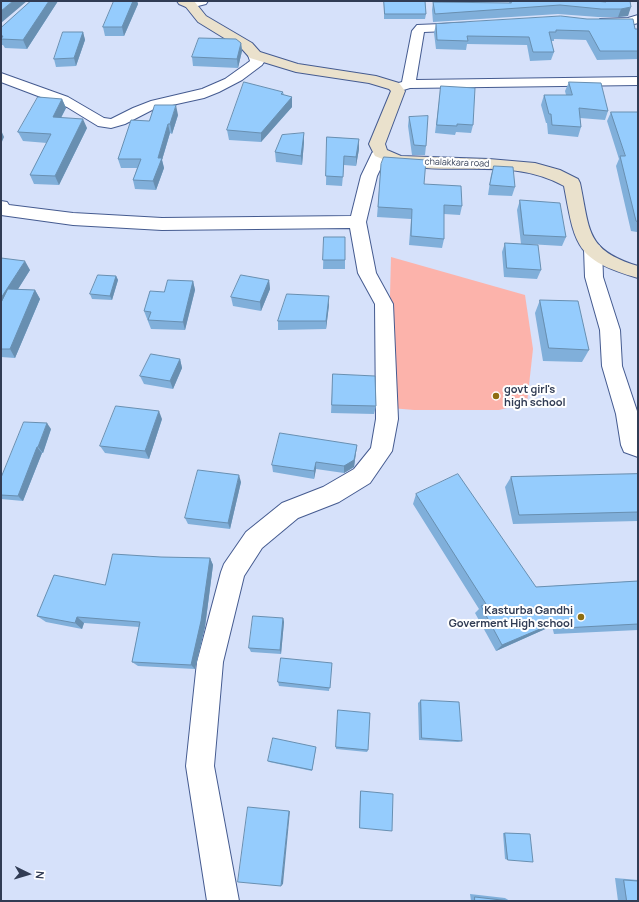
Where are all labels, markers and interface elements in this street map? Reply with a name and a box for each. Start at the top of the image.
street label: chalakkara road [424,156,490,170]
place label: govt girl's high school [504,383,566,409]
marker: govt girl's high school [491,391,501,401]
place label: Kasturba Gandhi Goverment High school [449,604,573,630]
marker: Kasturba Gandhi Goverment High school [576,612,586,622]
north arrow [8,854,48,894]
text: N [33,870,48,880]

